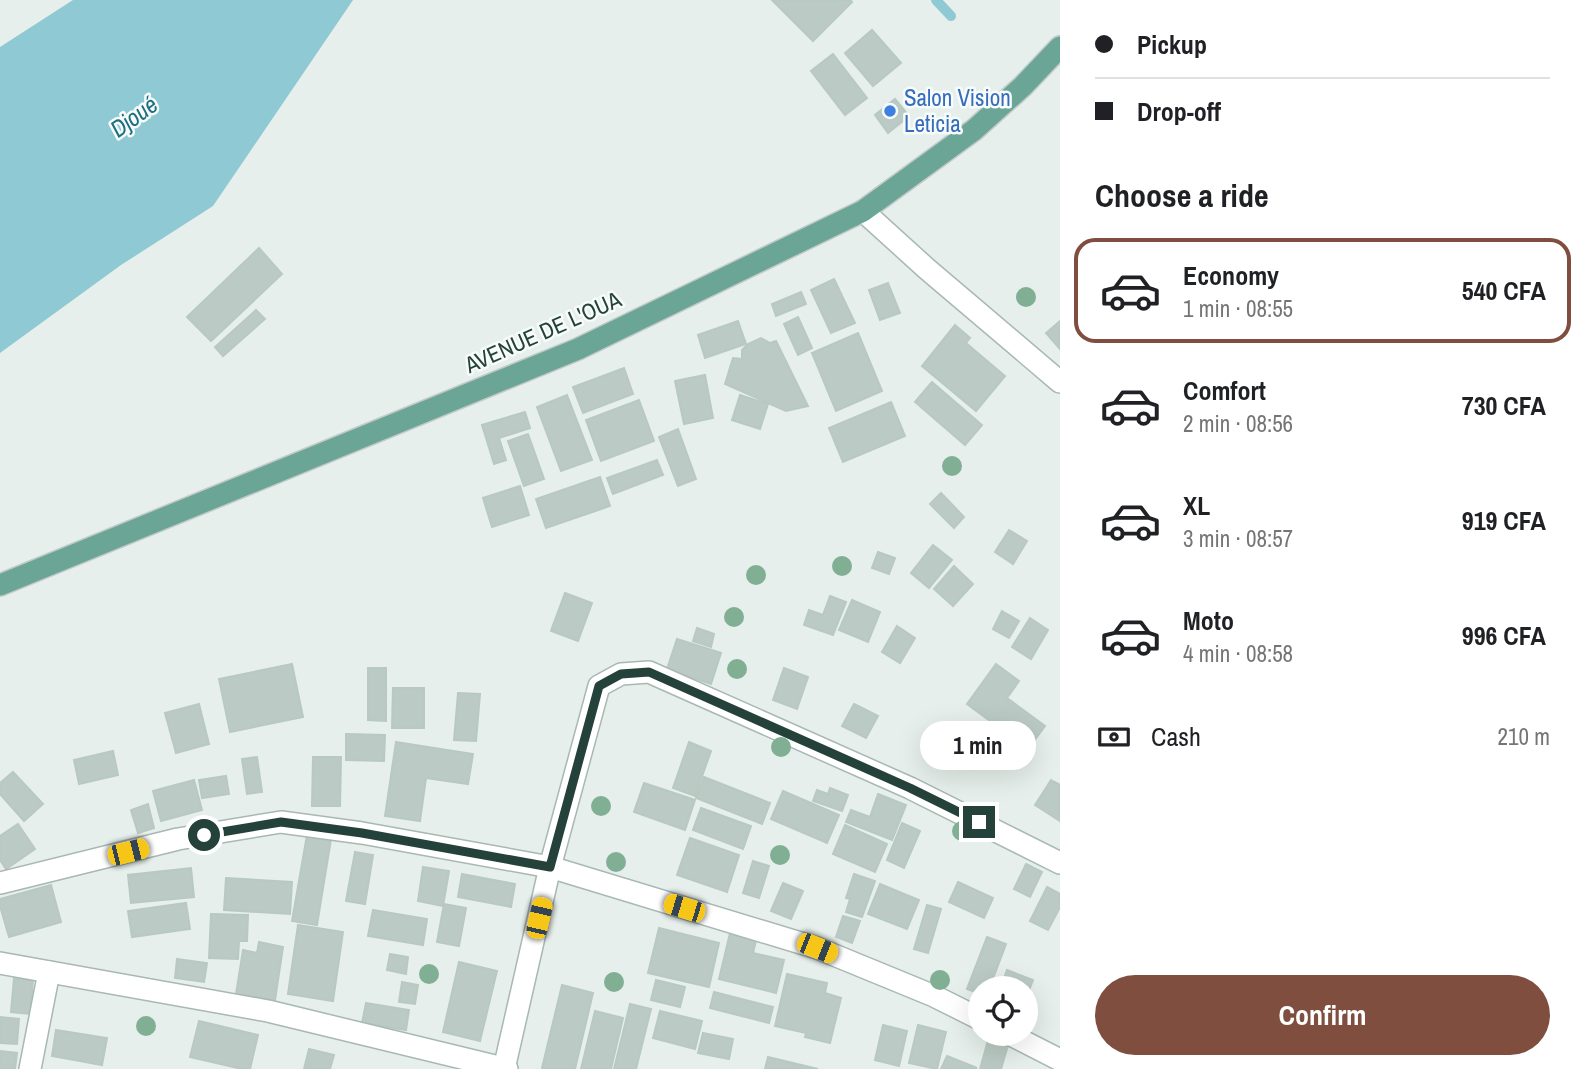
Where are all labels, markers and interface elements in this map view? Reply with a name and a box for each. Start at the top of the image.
text: Pickup [1137,27,1207,62]
place label: Salon Vision Leticia [904,82,1011,139]
water label: Djoué [103,88,164,144]
text: Drop-off [1137,94,1221,129]
marker: Salon Vision Leticia [882,103,898,119]
text: Choose a ride [1095,174,1269,217]
text: Economy [1183,258,1279,293]
icon: car [1099,259,1162,322]
text: 540 CFA [1462,273,1546,308]
street label: AVENUE DE L'OUA [459,283,626,380]
text: 1 min · 08:55 [1183,293,1293,324]
text: Comfort [1183,373,1266,408]
icon: car [1099,374,1162,437]
text: 730 CFA [1462,388,1546,423]
text: 2 min · 08:56 [1183,408,1293,439]
text: XL [1183,488,1210,523]
icon: car [1099,489,1162,552]
text: 919 CFA [1462,503,1546,538]
text: 3 min · 08:57 [1183,523,1293,554]
text: Moto [1183,603,1234,638]
icon: car [1099,604,1162,667]
text: 996 CFA [1462,618,1546,653]
text: 4 min · 08:58 [1183,638,1293,669]
icon: cash [1095,718,1133,756]
text: Cash [1151,719,1201,754]
callout: 1 min [921,720,1037,770]
text: 210 m [1498,721,1550,752]
text: 1 min [953,730,1003,761]
route end [963,806,995,838]
route start [188,819,220,851]
car [106,837,151,867]
car [661,892,708,924]
car [525,895,554,941]
car [794,930,841,966]
button: Confirm [1095,975,1550,1055]
map controls [968,976,1038,1046]
button: locate [968,976,1038,1046]

